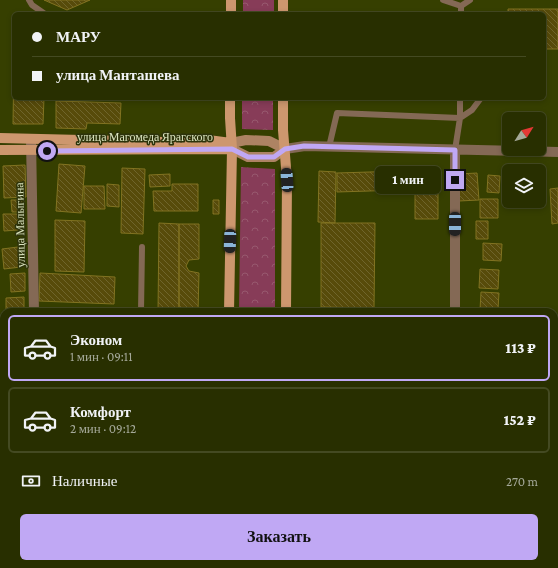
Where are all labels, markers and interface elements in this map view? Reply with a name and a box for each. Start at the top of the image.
text: МАРУ [56,29,101,45]
text: улица Манташева [56,67,180,83]
north arrow [502,112,546,156]
map controls [502,112,546,208]
street label: улица Магомеда Ярагского [77,130,213,144]
route start [38,142,56,160]
button: layers [502,164,546,208]
callout: 1 мин [375,166,441,194]
car [280,168,294,192]
route end [446,171,464,189]
text: 1 мин [392,172,424,187]
street label: улица Малыгина [12,182,28,268]
car [449,212,461,236]
car [224,229,236,253]
icon: car [22,330,58,366]
text: Эконом [70,332,122,348]
text: 113 ₽ [505,340,536,356]
text: 1 мин · 09:11 [70,349,132,364]
icon: car [22,402,58,438]
text: Комфорт [70,404,131,420]
text: 152 ₽ [503,412,536,428]
text: 2 мин · 09:12 [70,421,136,436]
icon: cash [20,470,42,492]
text: Наличные [52,473,117,489]
text: 270 m [506,474,538,489]
button: Заказать [20,514,538,560]

